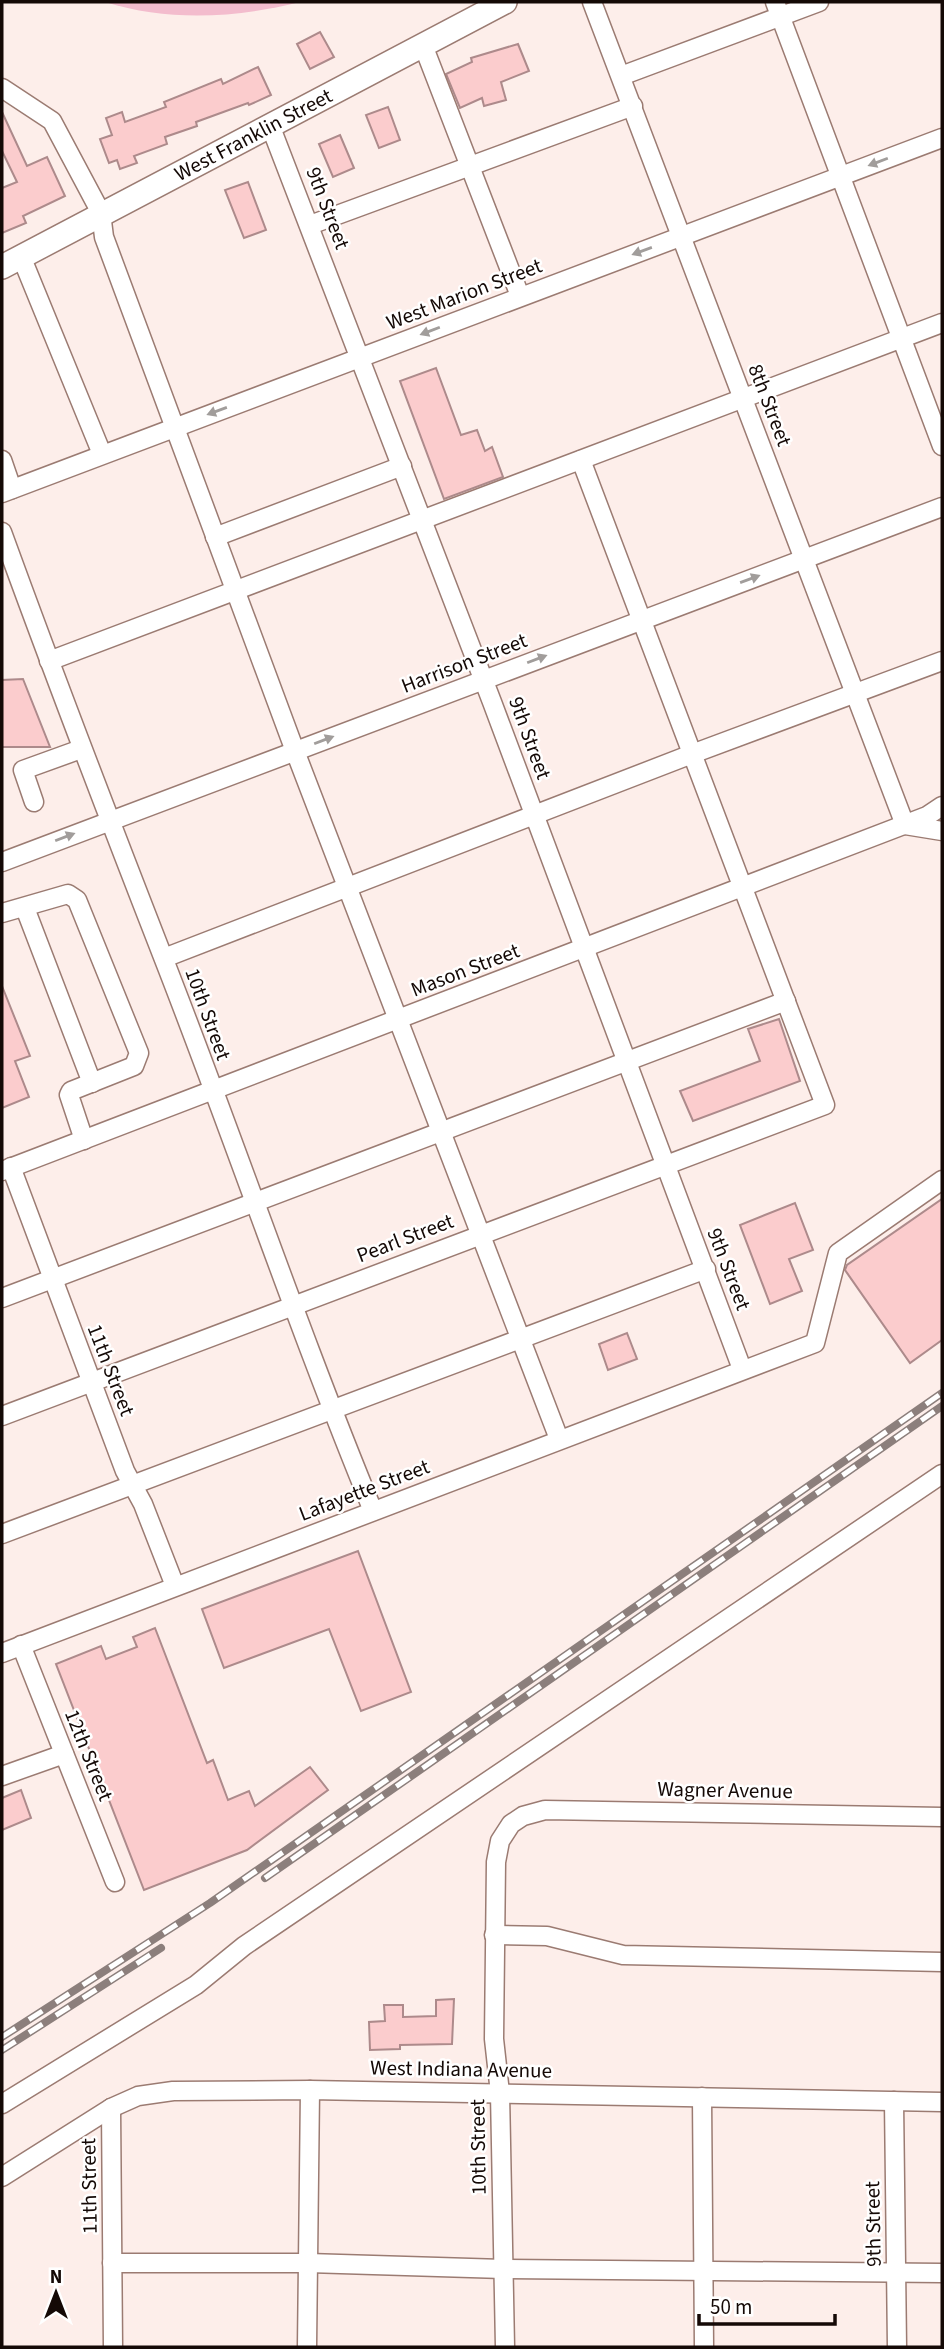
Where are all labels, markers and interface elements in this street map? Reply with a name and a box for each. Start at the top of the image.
street label: West Franklin Street [169,81,338,189]
one-way arrow [868,157,889,168]
street label: 9th Street [299,163,357,253]
one-way arrow [632,245,653,256]
street label: West Marion Street [382,251,546,337]
one-way arrow [419,326,440,337]
street label: 8th Street [741,360,799,450]
one-way arrow [206,406,227,417]
one-way arrow [740,574,761,585]
street label: Harrison Street [397,625,531,701]
one-way arrow [527,654,548,665]
street label: 9th Street [501,693,559,783]
one-way arrow [314,735,335,746]
one-way arrow [55,831,76,842]
street label: Mason Street [406,936,524,1004]
street label: 10th Street [177,964,239,1064]
street label: Pearl Street [352,1206,458,1270]
street label: 9th Street [700,1224,758,1314]
street label: 11th Street [80,1320,142,1420]
street label: Lafayette Street [294,1451,434,1529]
street label: 12th Street [57,1705,121,1805]
street label: Wagner Avenue [657,1774,793,1806]
street label: West Indiana Avenue [370,2052,552,2086]
street label: 10th Street [462,2099,494,2195]
street label: 11th Street [73,2138,105,2234]
street label: 9th Street [857,2181,889,2267]
north arrow [21,2258,91,2328]
text: N [50,2264,62,2291]
scale bar [699,2282,836,2326]
text: 50 m [710,2292,752,2322]

